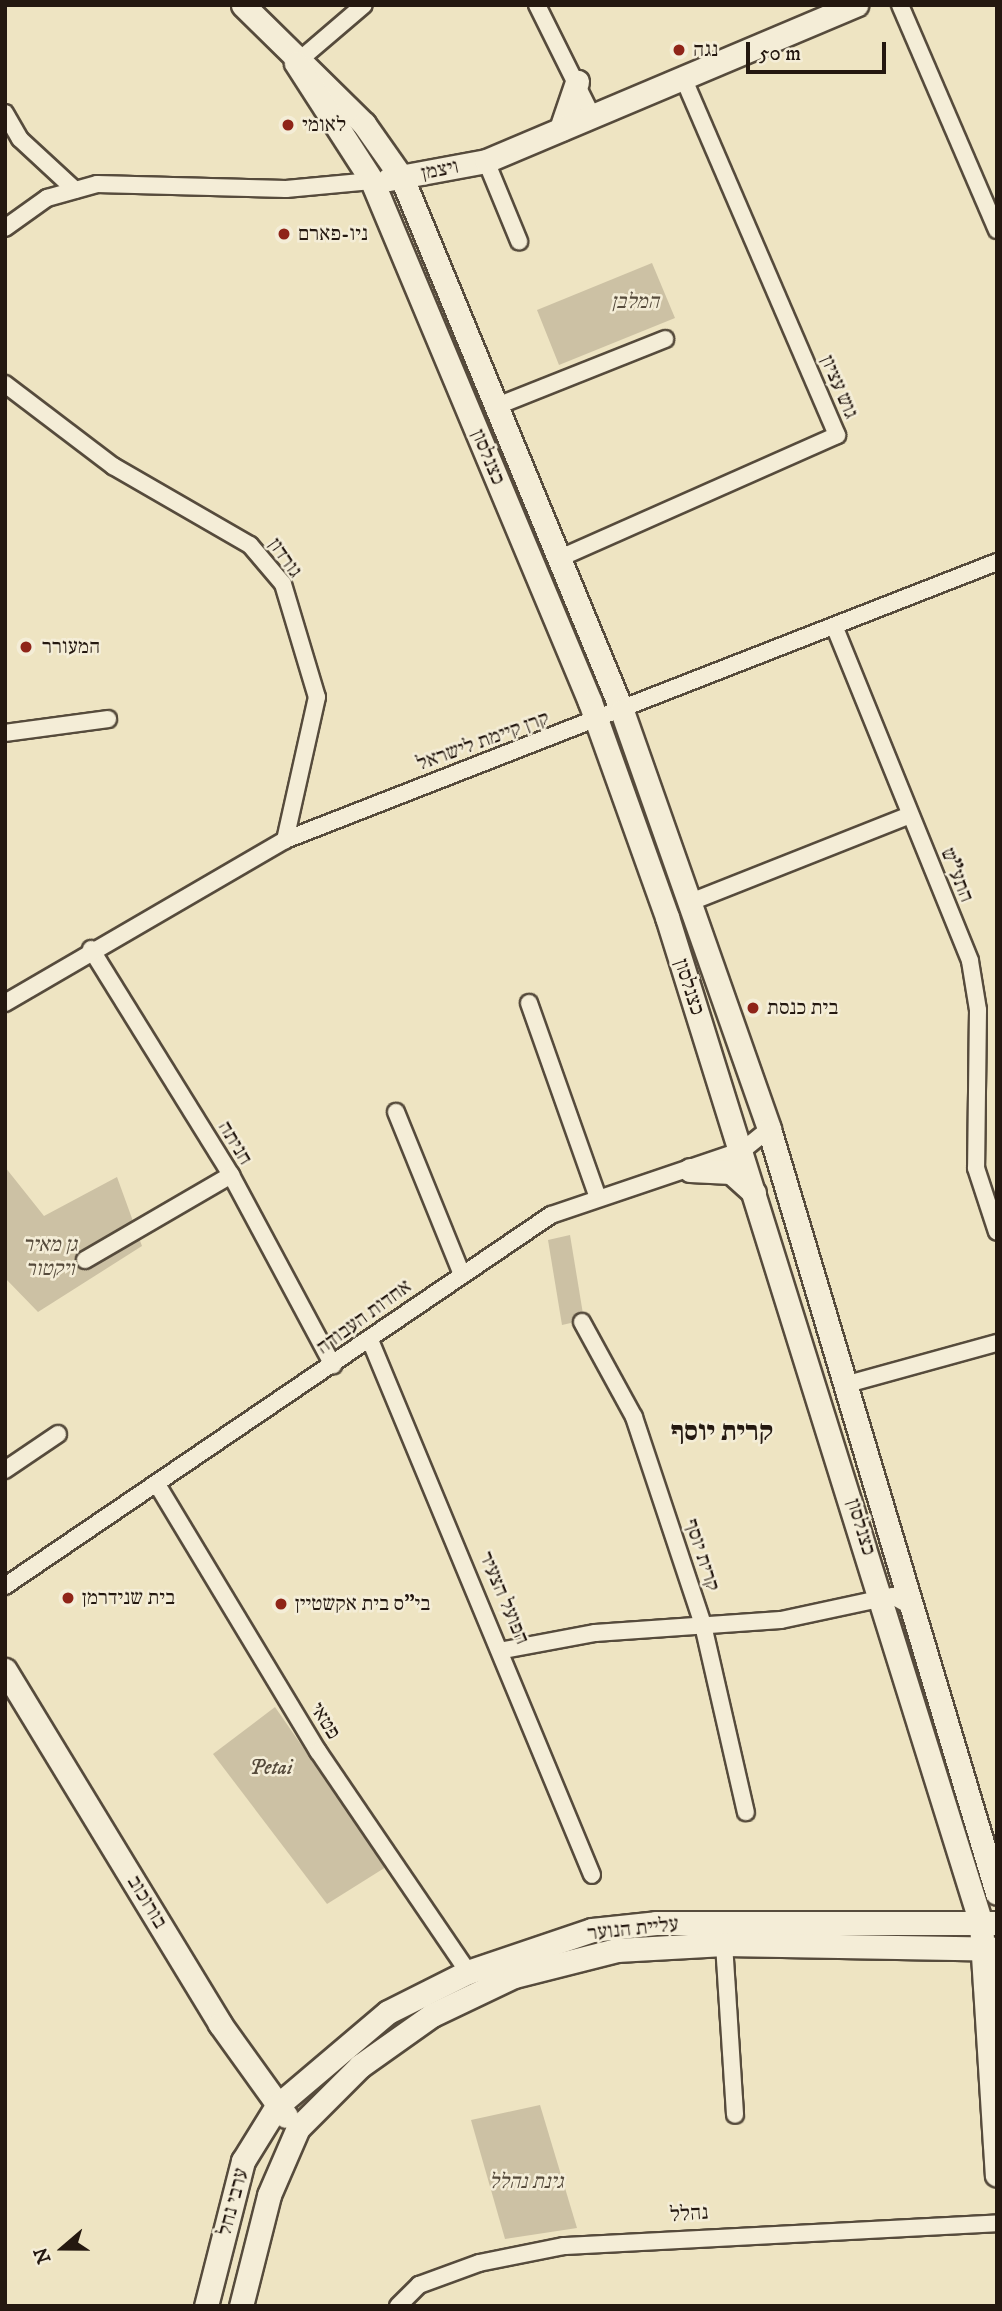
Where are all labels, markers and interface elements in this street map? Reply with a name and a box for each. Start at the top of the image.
scale bar [750,28,890,72]
place label: נגה [693,37,718,63]
text: 50 m [759,41,801,67]
marker: נגה [671,42,687,58]
place label: לאומי [302,112,346,138]
marker: לאומי [280,117,296,133]
street label: ויצמן [419,154,461,186]
place label: ניו-פארם [298,221,368,247]
marker: ניו-פארם [276,226,292,242]
park label: המלבן [611,289,659,315]
street label: גוש עציון [814,352,864,422]
street label: כצנלסון [465,426,511,488]
street label: גורדון [262,533,308,583]
place label: המעורר [42,634,100,660]
marker: המעורר [16,637,36,657]
street label: קרן קיימת לישראל [413,705,553,777]
street label: התע"ש [935,844,979,906]
street label: כצנלסון [668,956,710,1018]
place label: בית כנסת [767,995,838,1021]
marker: בית כנסת [745,1000,761,1016]
street label: חניתה [212,1116,258,1170]
park label: גן מאיר ויקטור [23,1232,77,1282]
street label: אחדות העבודה [311,1274,417,1360]
district label: קרית יוסף [671,1415,773,1449]
street label: כצנלסון [841,1496,881,1558]
street label: קרית יוסף [679,1516,725,1594]
street label: הפועל הצעיר [473,1548,535,1648]
place label: בית שנידרמן [82,1585,175,1611]
marker: בית שנידרמן [60,1590,76,1606]
place label: בי"ס בית אקשטיין [295,1591,430,1617]
marker: בי"ס בית אקשטיין [273,1596,289,1612]
street label: פטאי [304,1698,346,1744]
park label: Petai [250,1755,292,1781]
street label: בורוכוב [121,1871,173,1933]
street label: עליית הנוער [586,1912,680,1946]
street label: ערבי נחל [212,2165,254,2239]
park label: גינת נהלל [489,2169,563,2195]
street label: נהלל [669,2200,709,2228]
north arrow [28,2213,98,2283]
text: N [29,2244,56,2267]

